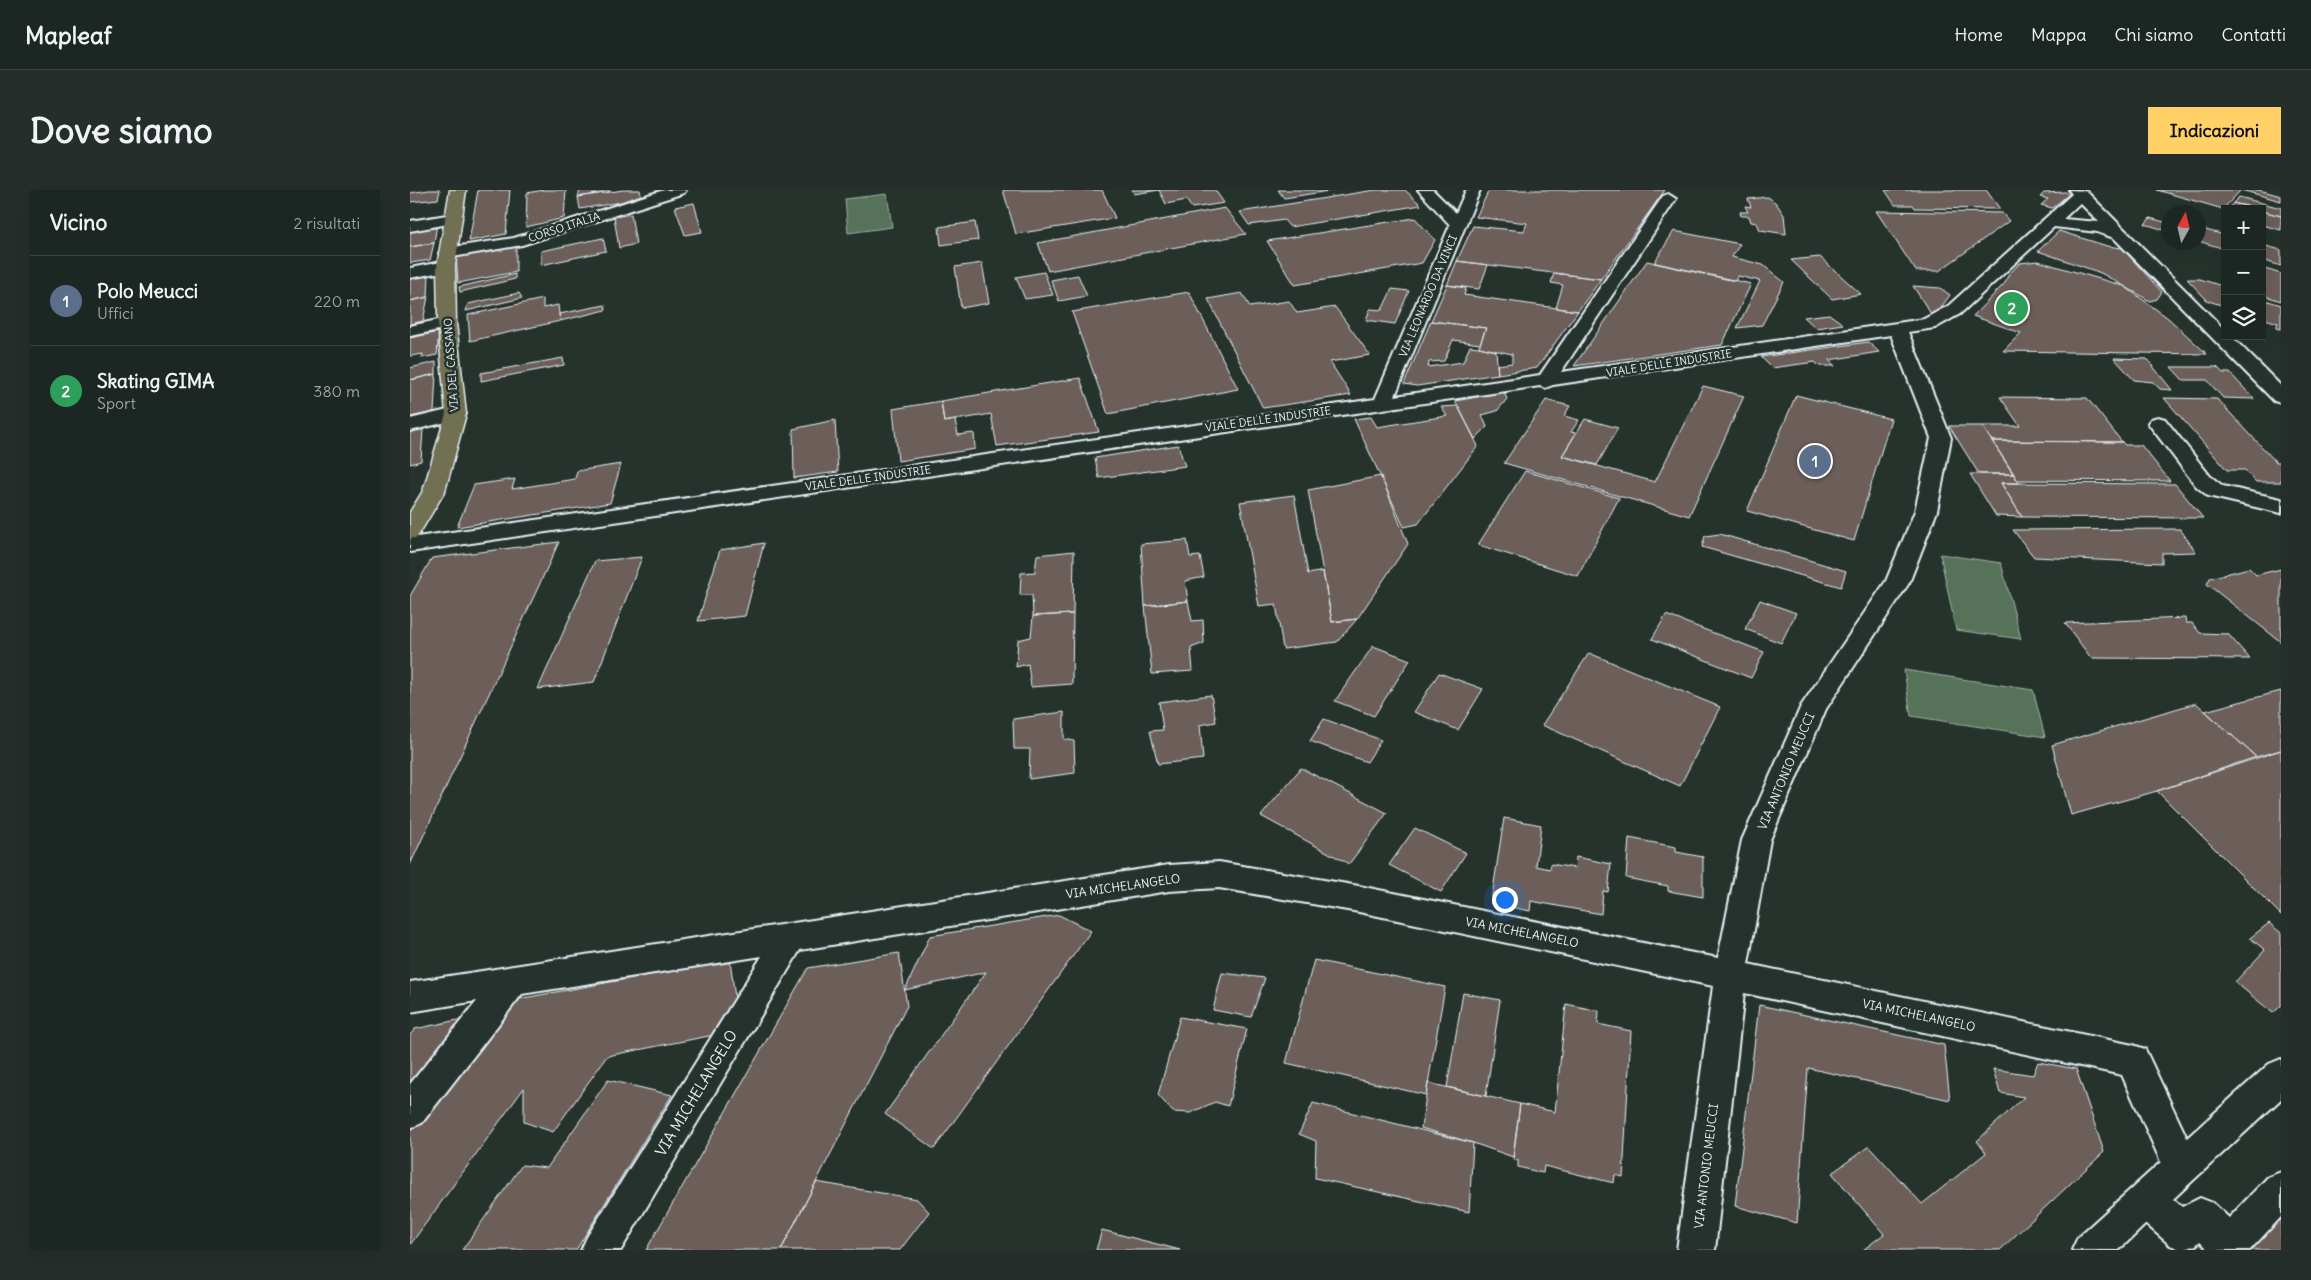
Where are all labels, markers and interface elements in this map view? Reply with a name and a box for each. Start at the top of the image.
text: Mapleaf [25,20,112,50]
text: Home [1954,23,2003,46]
text: Mappa [2031,23,2086,46]
text: Chi siamo [2114,23,2193,46]
text: Contatti [2221,23,2286,46]
button: Indicazioni [2148,107,2281,154]
text: Dove siamo [30,108,213,152]
north arrow [2161,205,2206,250]
map controls [2221,205,2266,340]
button: + [2221,205,2266,250]
text: Vicino [50,209,107,236]
street label: CORSO ITALIA [526,209,602,245]
text: 2 risultati [294,213,360,233]
street label: VIA LEONARDO DA VINCI [1396,233,1460,359]
button: − [2221,250,2266,295]
text: Polo Meucci [97,279,198,303]
pin: 2 [1996,289,2028,327]
text: 1 [63,291,69,311]
text: 220 m [314,291,360,311]
button: layers [2221,295,2266,340]
text: Uffici [97,303,134,323]
street label: VIA DEL CASSANO [441,318,461,412]
street label: VIALE DELLE INDUSTRIE [1605,346,1733,380]
text: Skating GIMA [97,369,214,393]
text: 2 [62,381,70,401]
text: 380 m [313,381,360,401]
text: Sport [97,393,136,413]
street label: VIALE DELLE INDUSTRIE [1204,403,1332,435]
pin: 1 [1799,442,1831,480]
street label: VIALE DELLE INDUSTRIE [804,462,932,494]
street label: VIA ANTONIO MEUCCI [1755,710,1817,832]
street label: VIA MICHELANGELO [1065,871,1181,901]
your location [1492,887,1518,913]
street label: VIA MICHELANGELO [1464,914,1580,950]
street label: VIA MICHELANGELO [1861,996,1977,1034]
street label: VIA MICHELANGELO [651,1026,741,1160]
street label: VIA ANTONIO MEUCCI [1691,1103,1721,1229]

